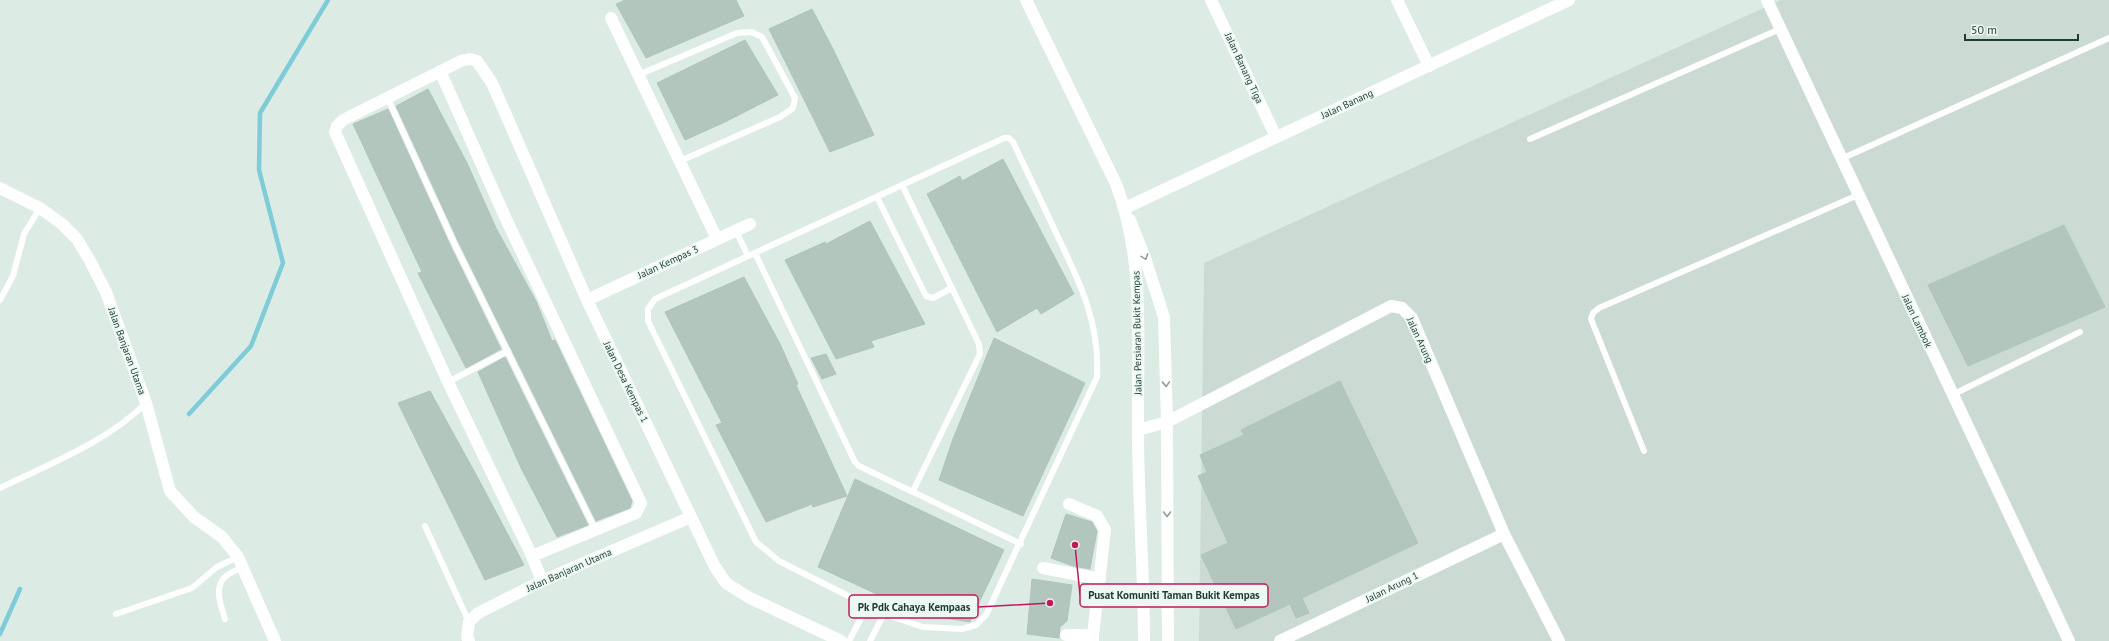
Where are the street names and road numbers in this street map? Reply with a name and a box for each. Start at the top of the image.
street label: Jalan Banang Tiga [1221,30,1266,106]
street label: Jalan Banang [1318,86,1375,122]
street label: Jalan Kempas 3 [635,242,700,282]
street label: Jalan Persiaran Bukit Kempas [1129,271,1145,396]
street label: Jalan Lambok [1899,291,1935,350]
street label: Jalan Banjaran Utama [105,304,149,397]
street label: Jalan Arung [1403,314,1436,365]
street label: Jalan Desa Kempas 1 [600,338,651,425]
street label: Jalan Banjaran Utama [523,545,614,595]
street label: Jalan Arung 1 [1363,569,1421,606]

